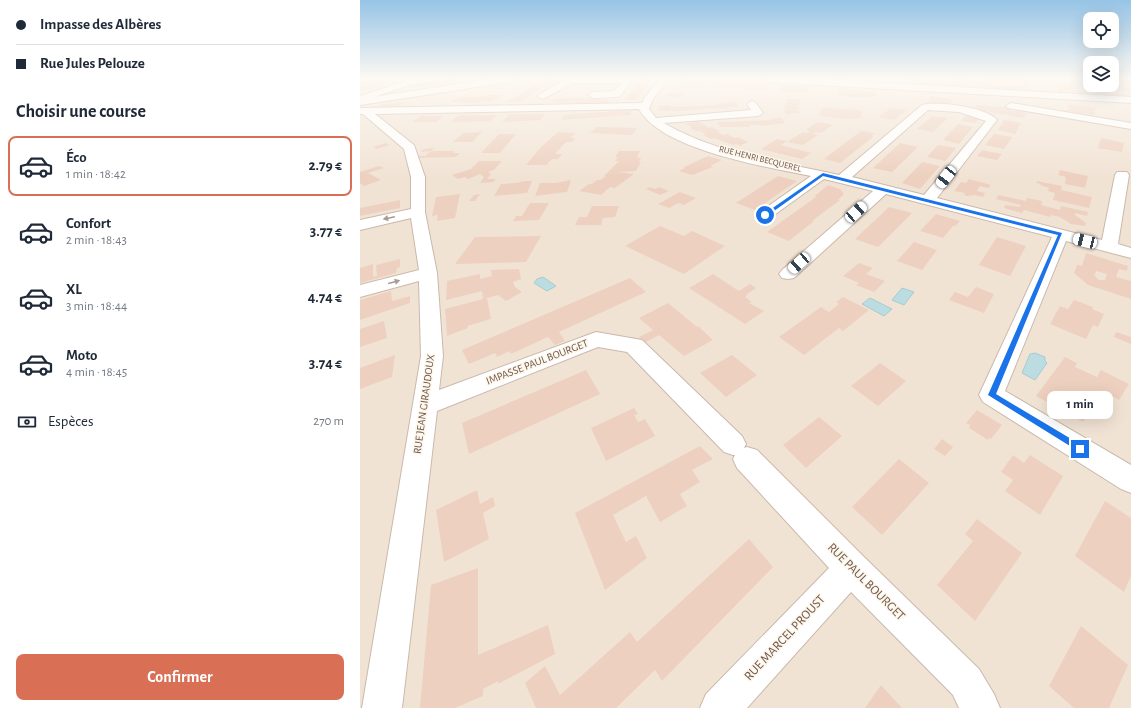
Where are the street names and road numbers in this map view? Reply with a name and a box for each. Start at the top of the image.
street label: RUE HENRI BECQUEREL [718,144,802,174]
street label: IMPASSE PAUL BOURGET [484,337,590,387]
street label: RUE JEAN GIRAUDOUX [412,353,437,455]
street label: RUE PAUL BOURGET [825,541,908,624]
street label: RUE MARCEL PROUST [742,592,828,683]

